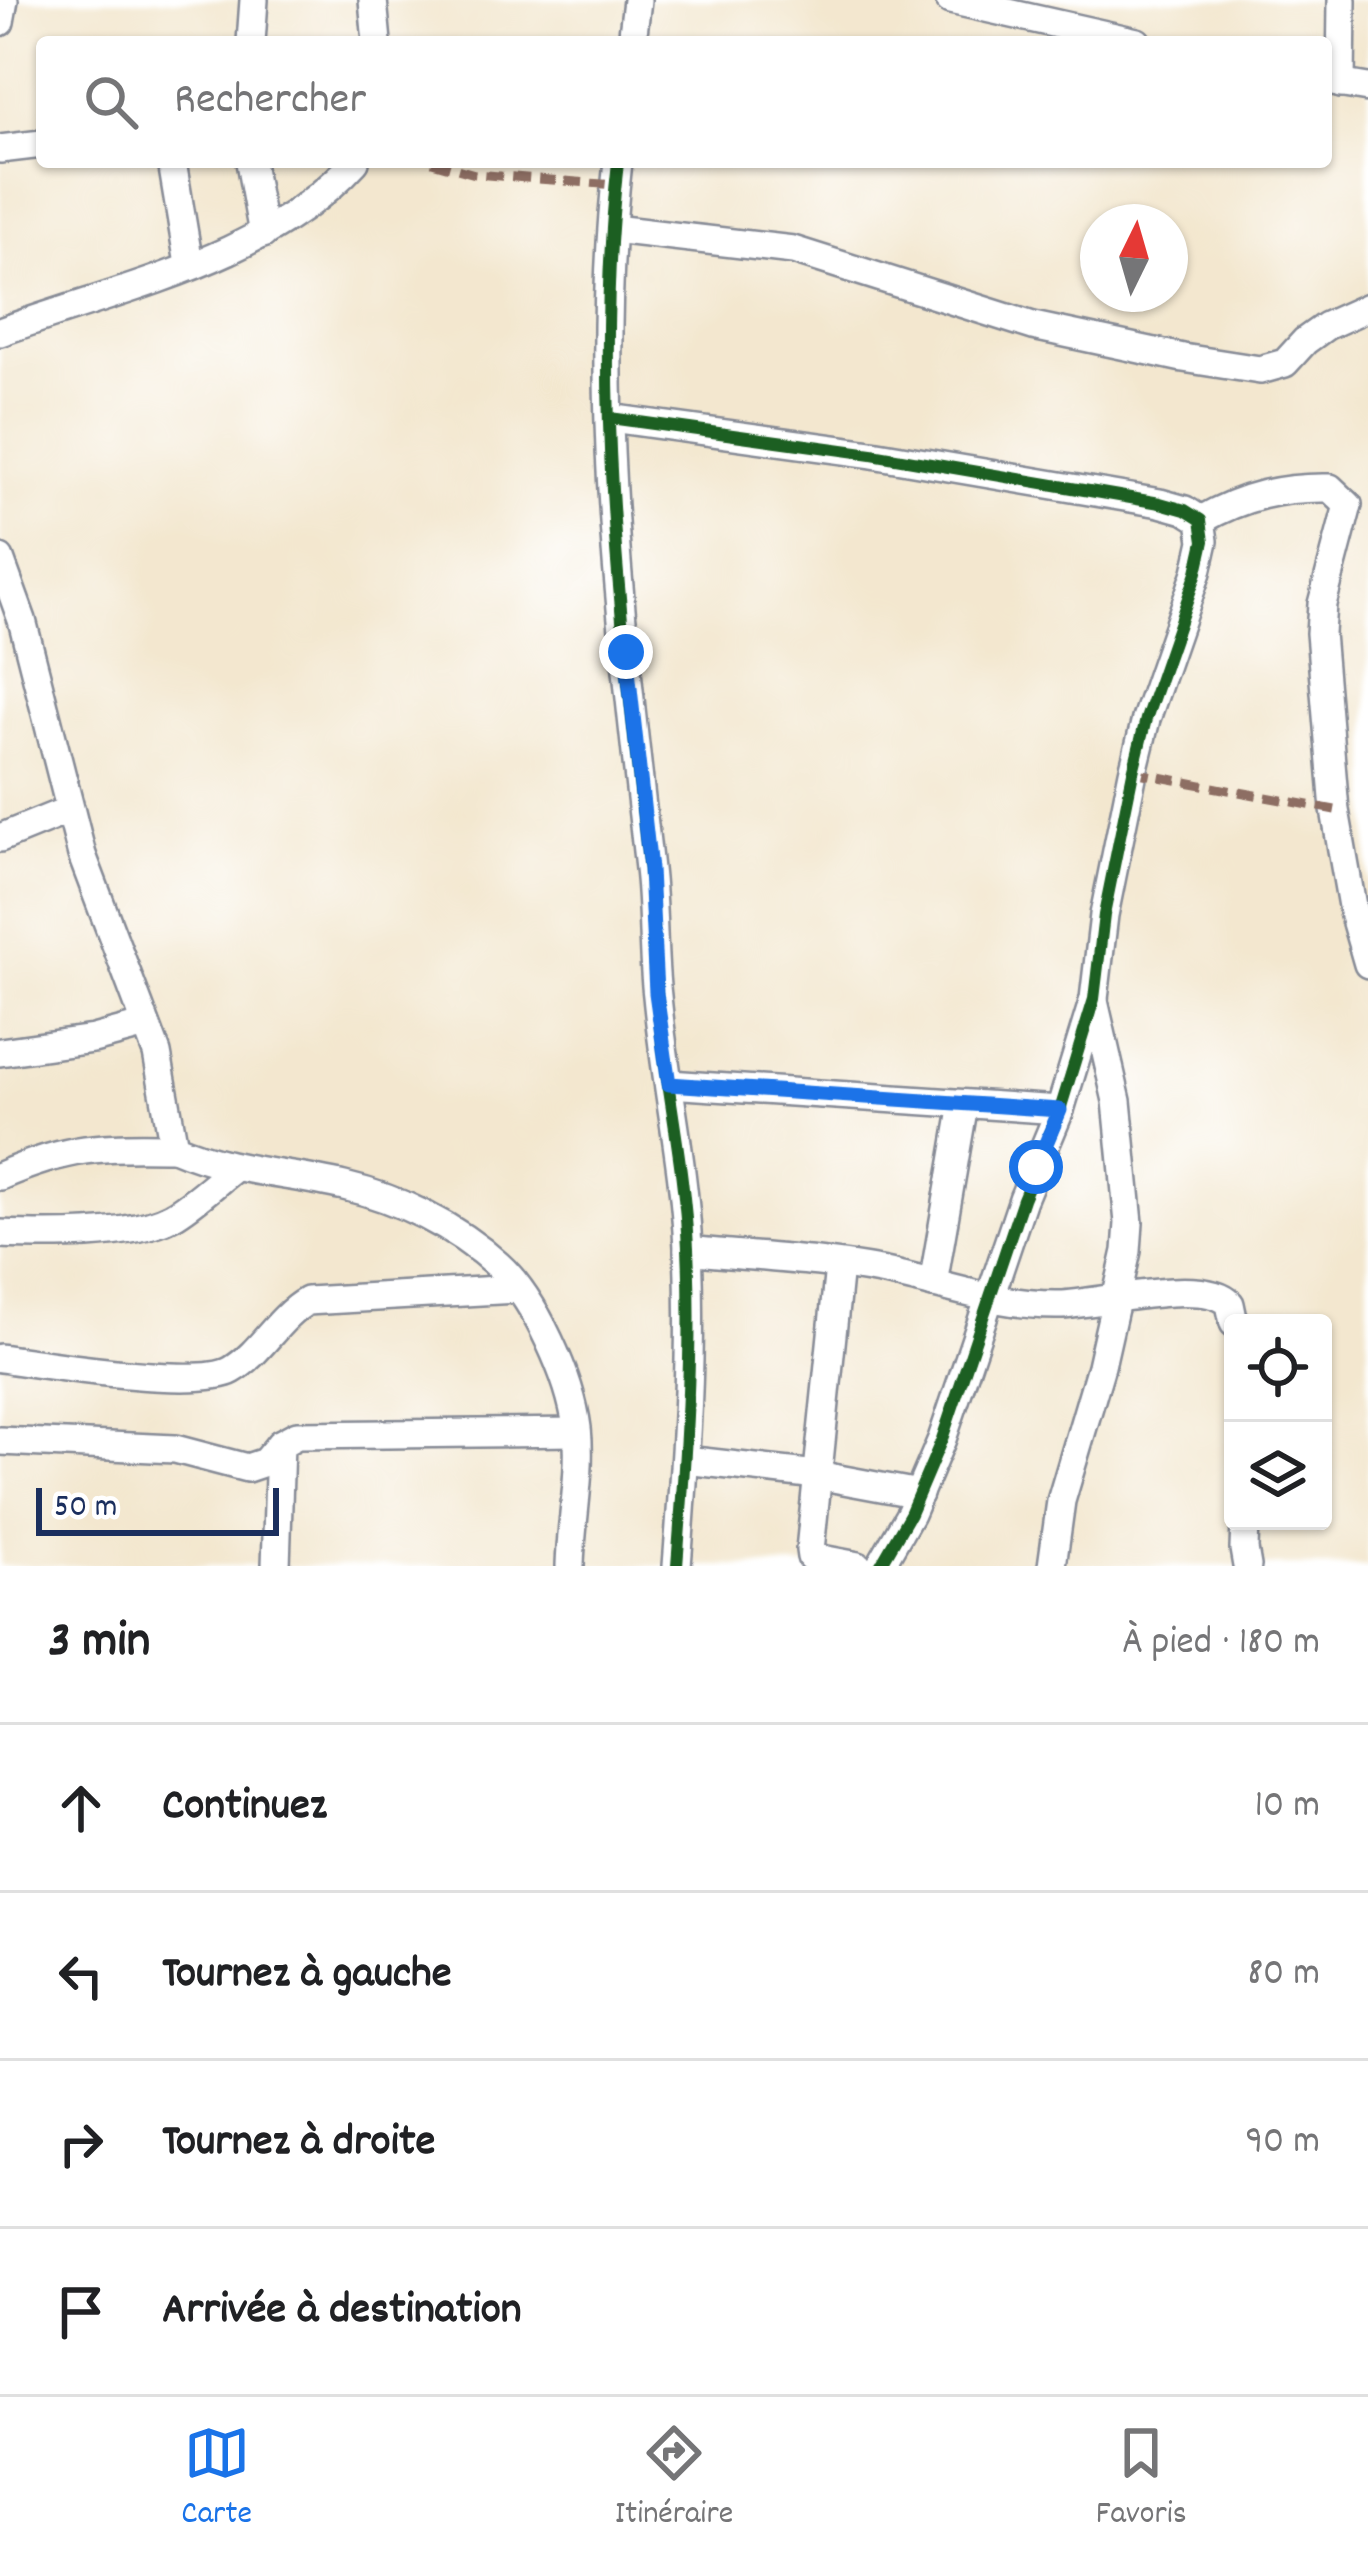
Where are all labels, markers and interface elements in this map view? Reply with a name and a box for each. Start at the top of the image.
search box [36,36,1332,168]
icon: search [78,69,144,135]
text: Rechercher [174,70,366,134]
north arrow [1080,204,1188,312]
route end [599,625,653,679]
route start [1009,1140,1063,1194]
map controls [1224,1314,1332,1530]
button: locate [1224,1314,1332,1422]
button: layers [1224,1422,1332,1530]
scale bar [36,1482,279,1535]
text: 50 m [54,1485,118,1532]
text: 3 min [48,1608,150,1680]
text: À pied · 180 m [1122,1617,1320,1672]
icon: ahead [48,1775,114,1841]
text: Continuez [162,1776,327,1840]
text: 10 m [1254,1780,1320,1835]
icon: left [48,1943,114,2009]
text: Tournez à gauche [162,1944,452,2008]
text: 80 m [1247,1948,1320,2003]
icon: right [48,2111,114,2177]
text: Tournez à droite [162,2112,435,2176]
text: 90 m [1245,2116,1320,2171]
icon: arrive [48,2279,114,2345]
text: Arrivée à destination [162,2280,521,2344]
tab: Carte [181,2420,252,2539]
tab: Itinéraire [615,2420,733,2539]
tab: Favoris [1096,2420,1187,2539]

